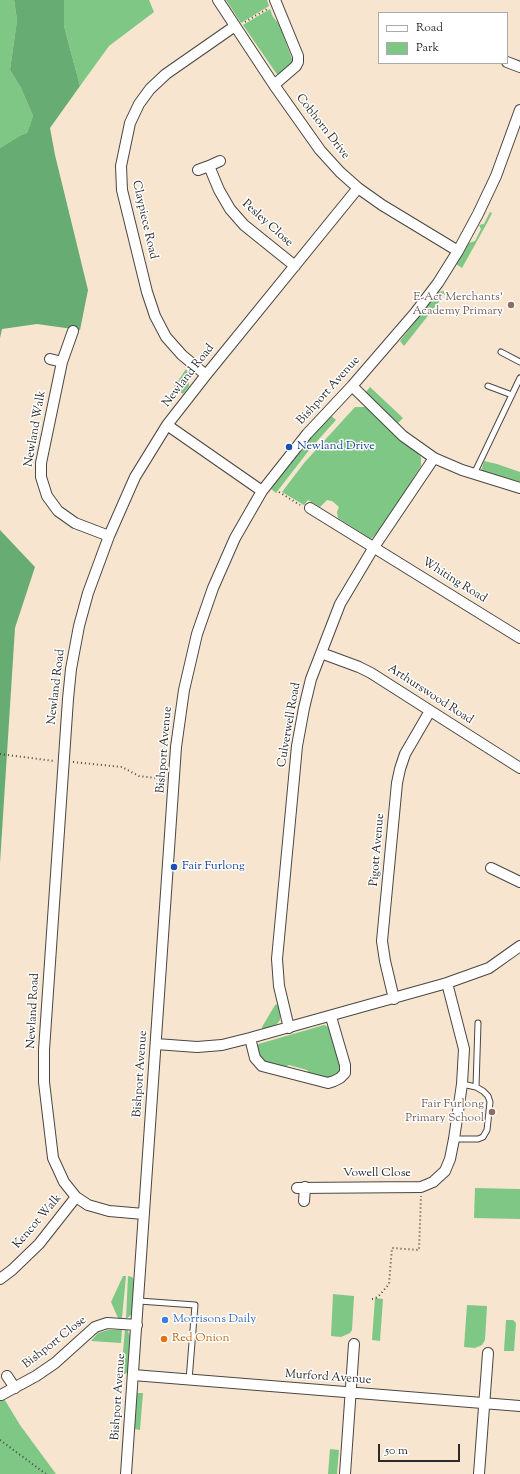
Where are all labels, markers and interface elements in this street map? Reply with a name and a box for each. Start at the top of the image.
legend [378,12,508,64]
text: Road [416,19,443,37]
text: Park [416,39,439,57]
street label: Cobhorn Drive [292,92,352,162]
street label: Claypiece Road [128,179,160,261]
street label: Pesley Close [239,197,295,251]
place label: E-Act Merchants' Academy Primary [412,291,503,319]
marker: E-Act Merchants' Academy Primary [506,300,516,310]
street label: Newland Road [160,342,218,410]
street label: Bishport Avenue [295,354,363,428]
street label: Newland Walk [22,390,50,468]
place label: Newland Drive [297,440,375,454]
marker: Newland Drive [284,442,294,452]
street label: Whiting Road [419,555,489,607]
street label: Newland Road [45,648,69,726]
street label: Arthurswood Road [384,662,476,728]
street label: Culverwell Road [275,681,305,769]
street label: Bishport Avenue [154,706,176,794]
street label: Pigott Avenue [368,813,388,887]
place label: Fair Furlong [182,860,245,874]
marker: Fair Furlong [169,862,179,872]
street label: Newland Road [25,973,43,1049]
street label: Bishport Avenue [131,1030,151,1118]
place label: Fair Furlong Primary School [405,1098,484,1126]
marker: Fair Furlong Primary School [487,1107,497,1117]
street label: Vowell Close [343,1167,411,1181]
street label: Kencot Walk [10,1192,66,1252]
place label: Morrisons Daily [173,1313,256,1327]
street label: Bishport Close [20,1314,90,1372]
marker: Morrisons Daily [160,1315,170,1325]
place label: Red Onion [172,1332,230,1346]
marker: Red Onion [159,1334,169,1344]
street label: Bishport Avenue [109,1353,129,1441]
street label: Murford Avenue [284,1368,372,1388]
scale bar [380,1436,462,1462]
text: 50 m [385,1442,408,1460]

